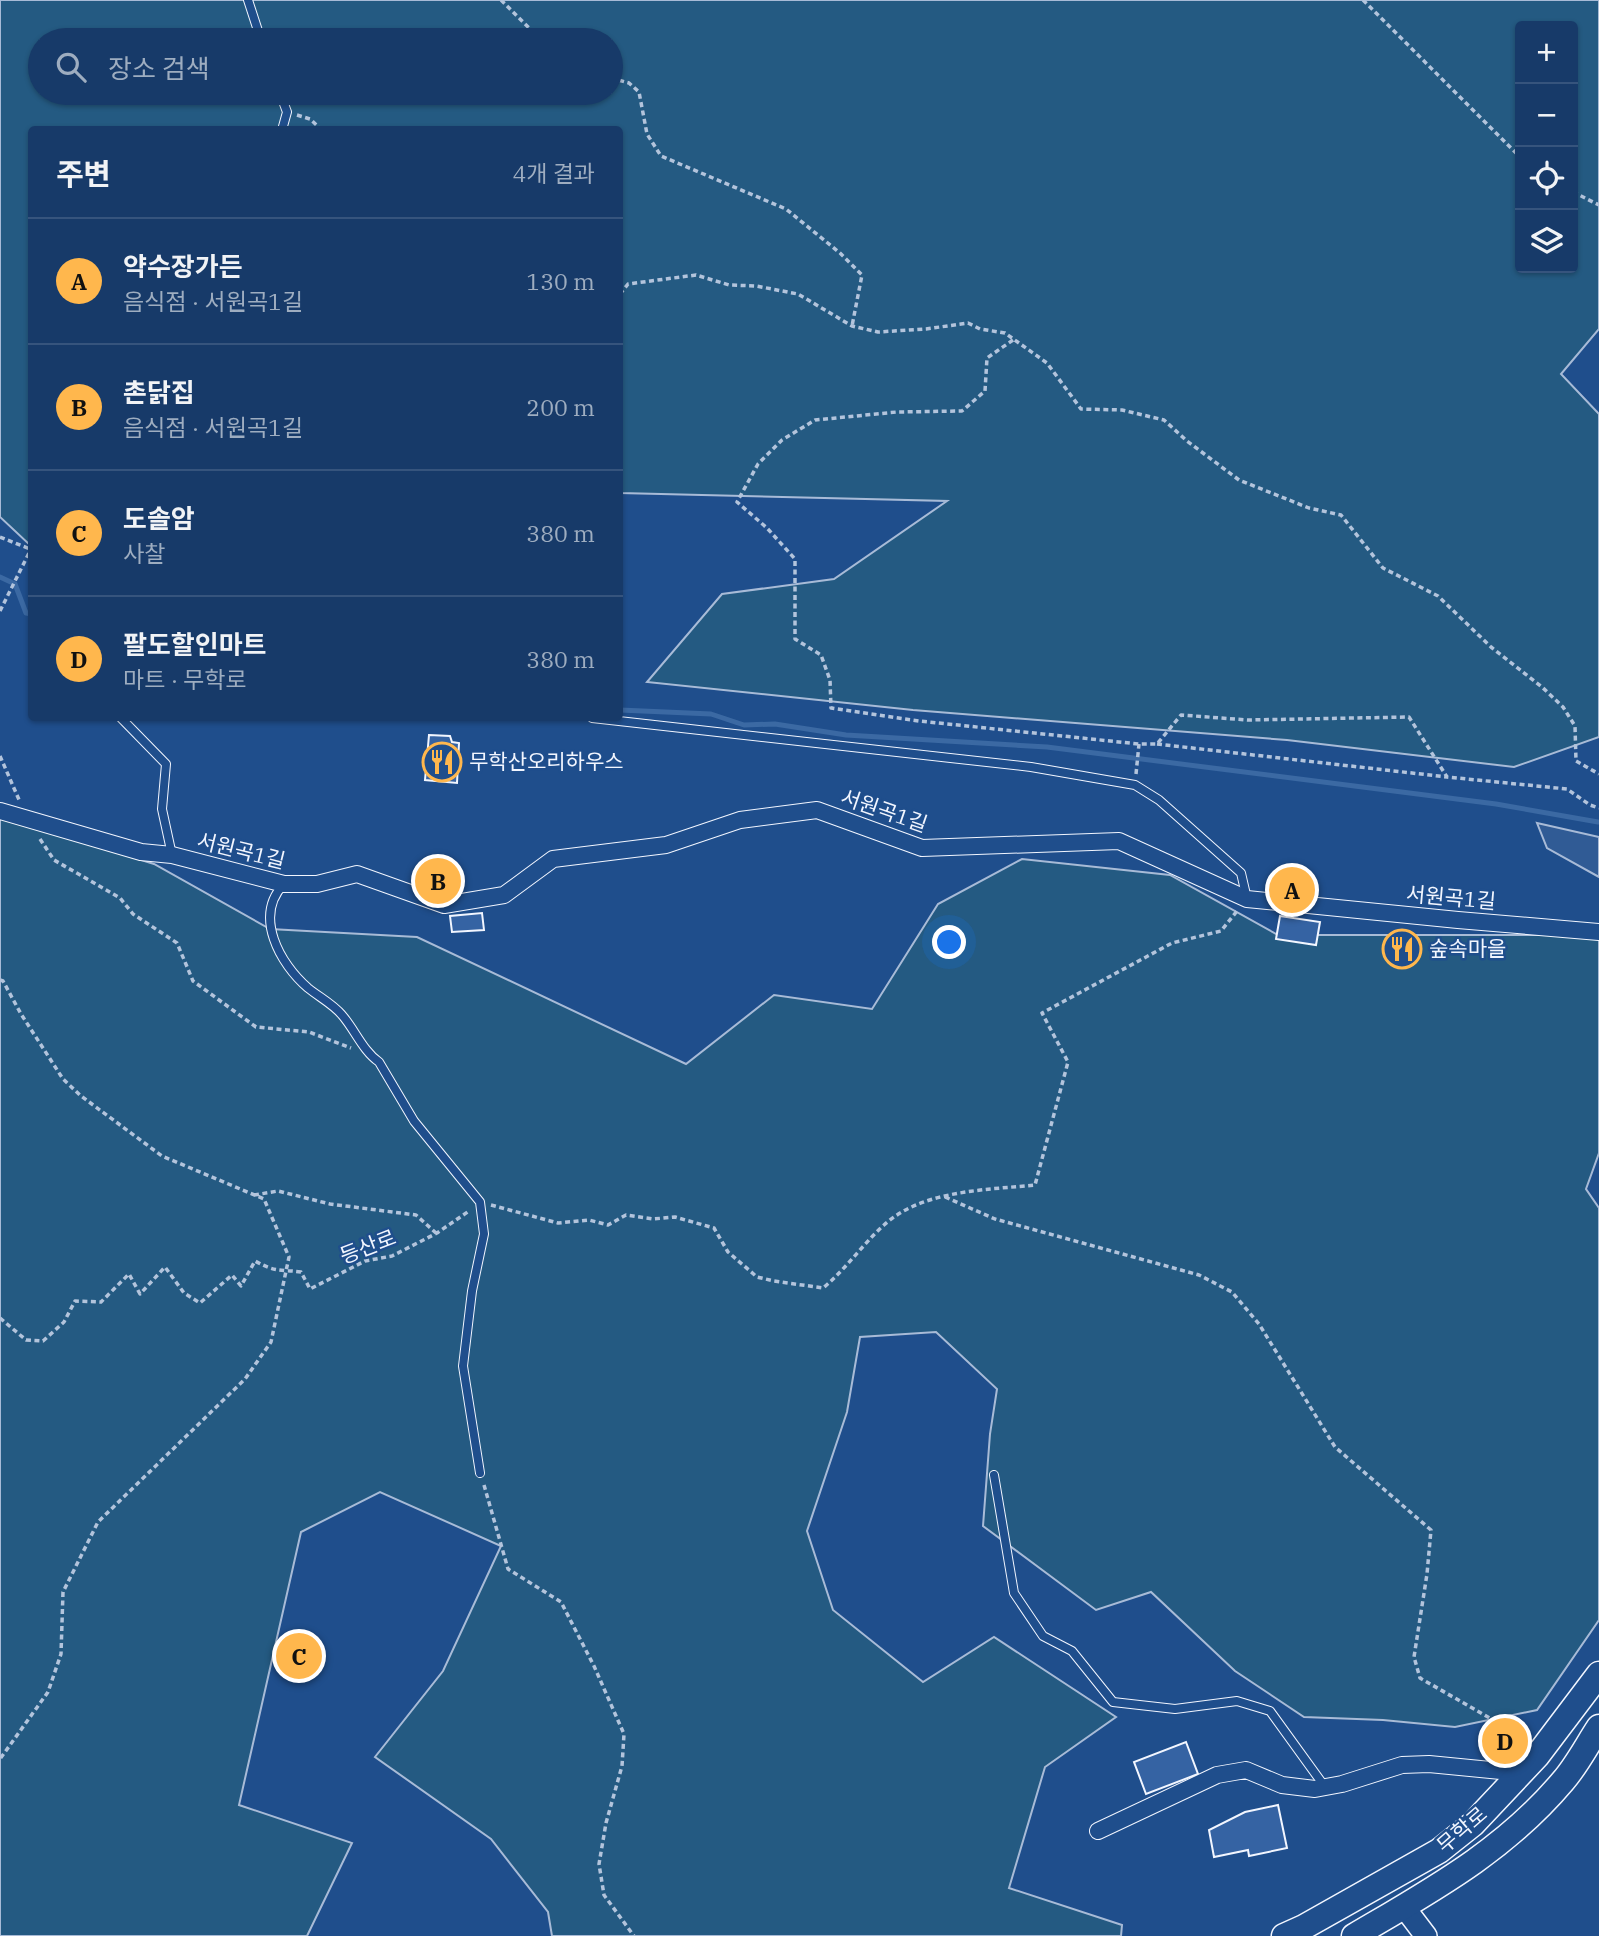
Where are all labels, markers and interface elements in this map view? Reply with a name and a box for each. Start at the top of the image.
map controls [1515,21,1578,273]
button: + [1515,21,1578,84]
search box [28,28,623,105]
icon: search [52,48,90,86]
text: 장소 검색 [108,51,210,85]
button: − [1515,84,1578,147]
button: locate [1515,147,1578,210]
text: 주변 [56,154,111,193]
text: 4개 결과 [512,158,595,188]
button: layers [1515,210,1578,273]
text: 약수장가든 [123,249,243,283]
text: A [71,266,87,296]
text: 130 m [526,266,595,296]
text: 음식점 · 서원곡1길 [123,286,303,316]
text: 촌닭집 [123,375,195,409]
text: B [71,392,87,422]
text: 200 m [526,392,595,422]
text: 음식점 · 서원곡1길 [123,412,303,442]
text: 도솔암 [123,501,195,535]
text: C [71,518,87,548]
text: 380 m [526,518,595,548]
text: 사찰 [123,538,165,568]
text: 팔도할인마트 [123,627,267,661]
text: D [70,644,88,674]
text: 380 m [526,644,595,674]
text: 마트 · 무학로 [123,664,247,694]
restaurant icon: 무학산오리하우스 [421,741,463,783]
place label: 무학산오리하우스 [469,747,624,775]
street label: 서원곡1길 [837,782,931,838]
street label: 서원곡1길 [194,826,288,874]
pin: B [415,855,461,907]
pin: A [1269,864,1315,916]
street label: 서원곡1길 [1405,879,1497,915]
your location [932,925,966,959]
restaurant icon: 숲속마을 [1381,928,1423,970]
place label: 숲속마을 [1429,934,1506,962]
street label: 등산로 [336,1223,400,1270]
pin: C [276,1630,322,1682]
pin: D [1482,1715,1528,1767]
street label: 무학로 [1430,1800,1492,1859]

